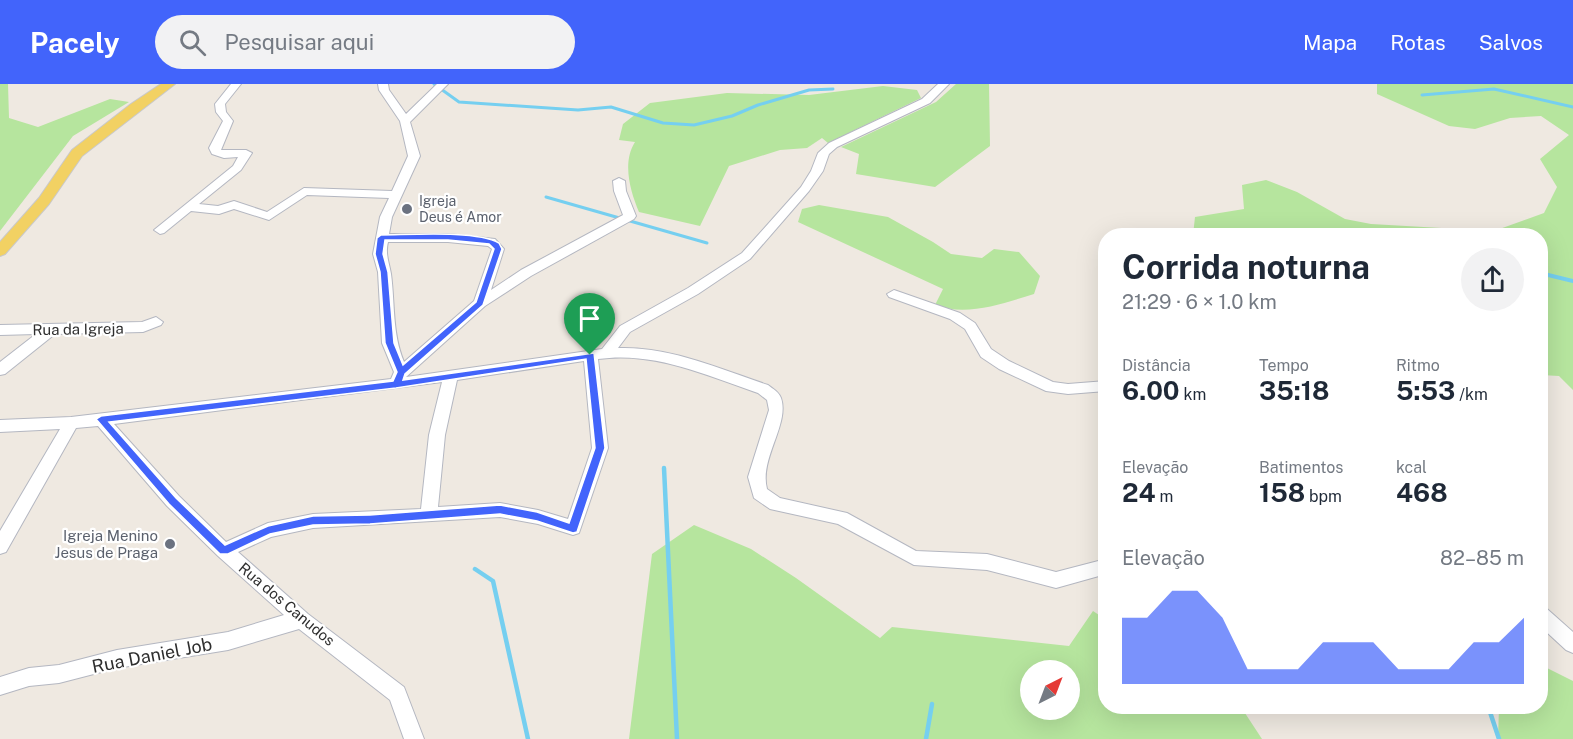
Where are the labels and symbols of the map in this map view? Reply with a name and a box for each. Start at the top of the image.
place label: Igreja Deus é Amor [419,193,502,225]
marker: Igreja Deus é Amor [400,202,414,216]
pin [564,293,615,355]
street label: Rua da Igreja [32,320,124,338]
place label: Igreja Menino Jesus de Praga [55,527,158,561]
marker: Igreja Menino Jesus de Praga [163,537,177,551]
street label: Rua dos Canudos [236,559,338,649]
street label: Rua Daniel Job [90,633,214,677]
north arrow [1020,660,1080,720]

